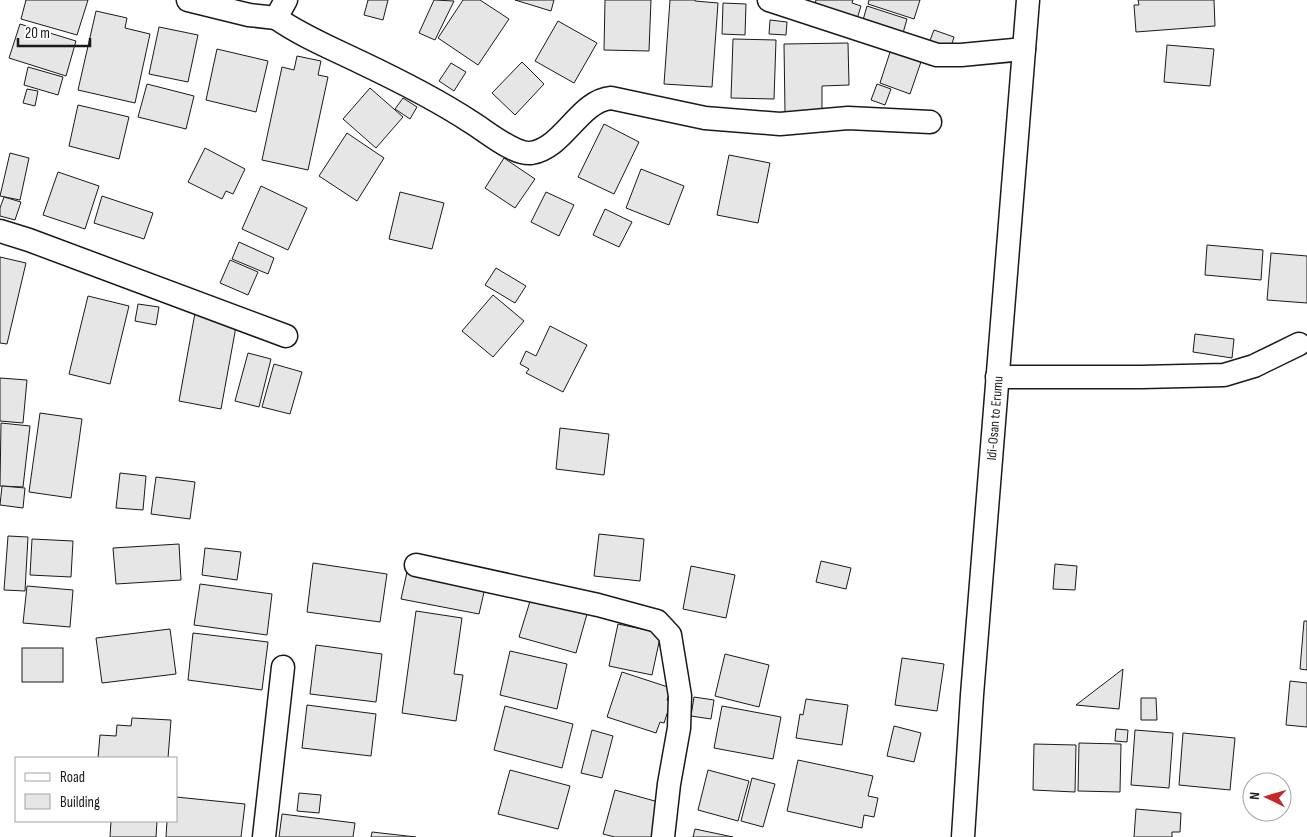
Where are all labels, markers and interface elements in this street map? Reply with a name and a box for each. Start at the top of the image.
scale bar [18,15,90,47]
text: 20 m [25,24,50,43]
street label: Idi-Osan to Erumu [983,375,1007,461]
legend [15,757,178,822]
text: Road [60,768,85,787]
north arrow [1242,772,1292,822]
text: N [1246,791,1263,800]
text: Building [60,793,100,812]

